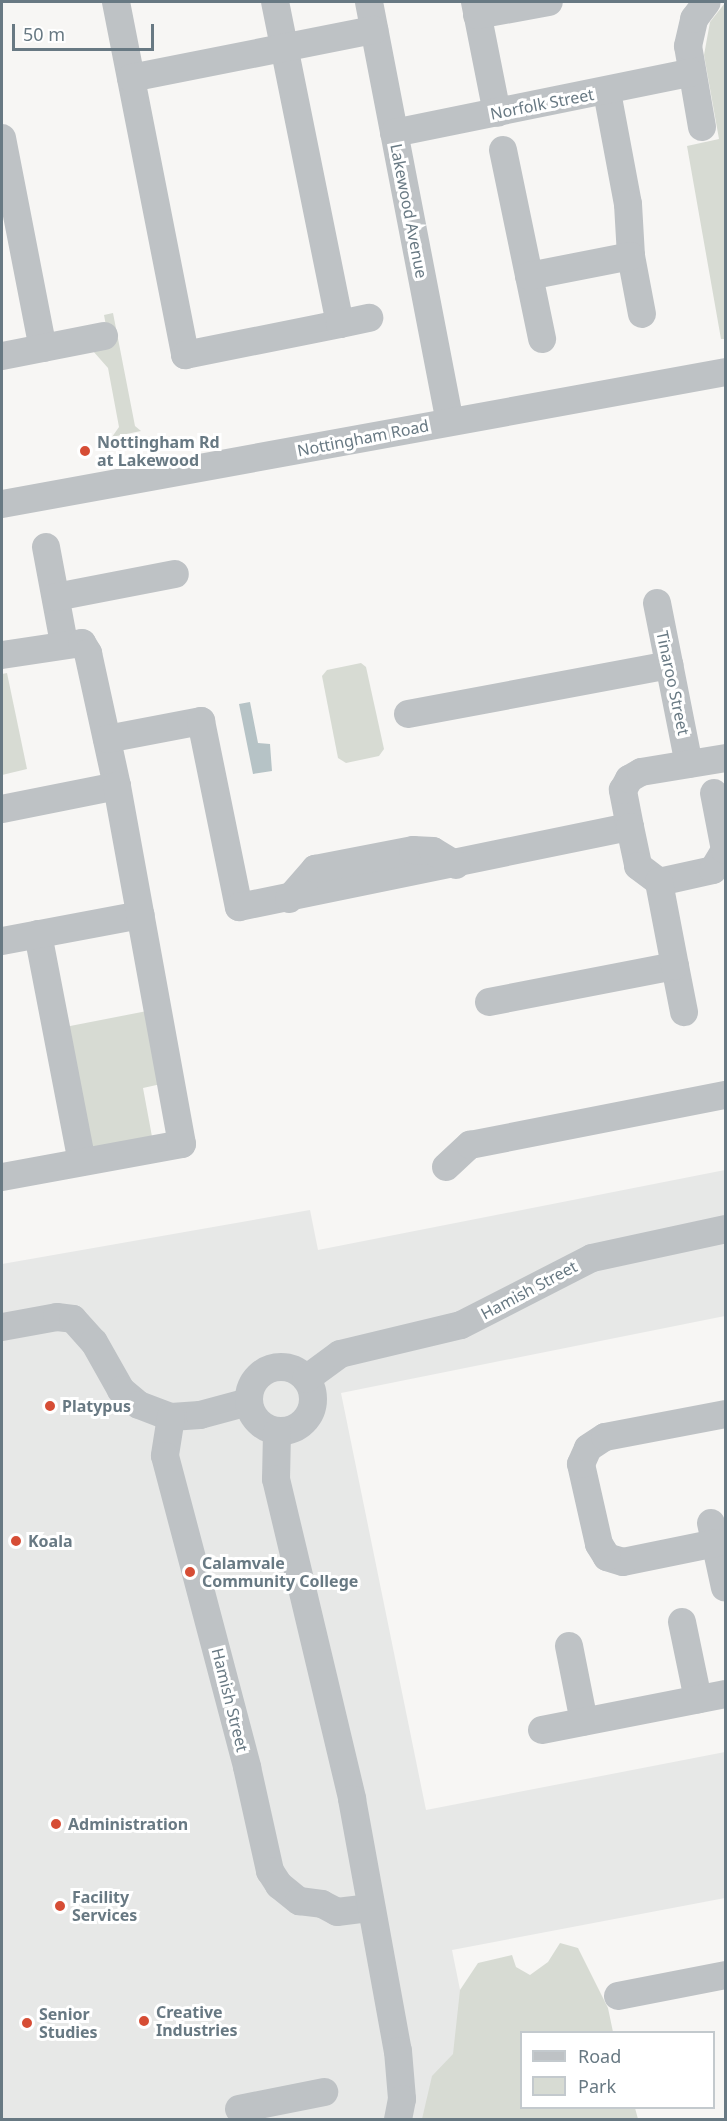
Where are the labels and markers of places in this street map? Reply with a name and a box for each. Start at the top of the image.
place label: Nottingham Rd at Lakewood [97,432,220,470]
marker: Nottingham Rd at Lakewood [78,444,92,458]
place label: Platypus [62,1396,131,1416]
marker: Platypus [43,1399,57,1413]
place label: Koala [28,1531,73,1551]
marker: Koala [9,1534,23,1548]
place label: Calamvale Community College [202,1553,358,1591]
marker: Calamvale Community College [183,1565,197,1579]
place label: Administration [68,1814,188,1834]
marker: Administration [49,1817,63,1831]
place label: Facility Services [72,1887,137,1925]
marker: Facility Services [53,1899,67,1913]
place label: Creative Industries [156,2002,238,2040]
place label: Senior Studies [39,2004,98,2042]
marker: Creative Industries [137,2014,151,2028]
marker: Senior Studies [20,2016,34,2030]

